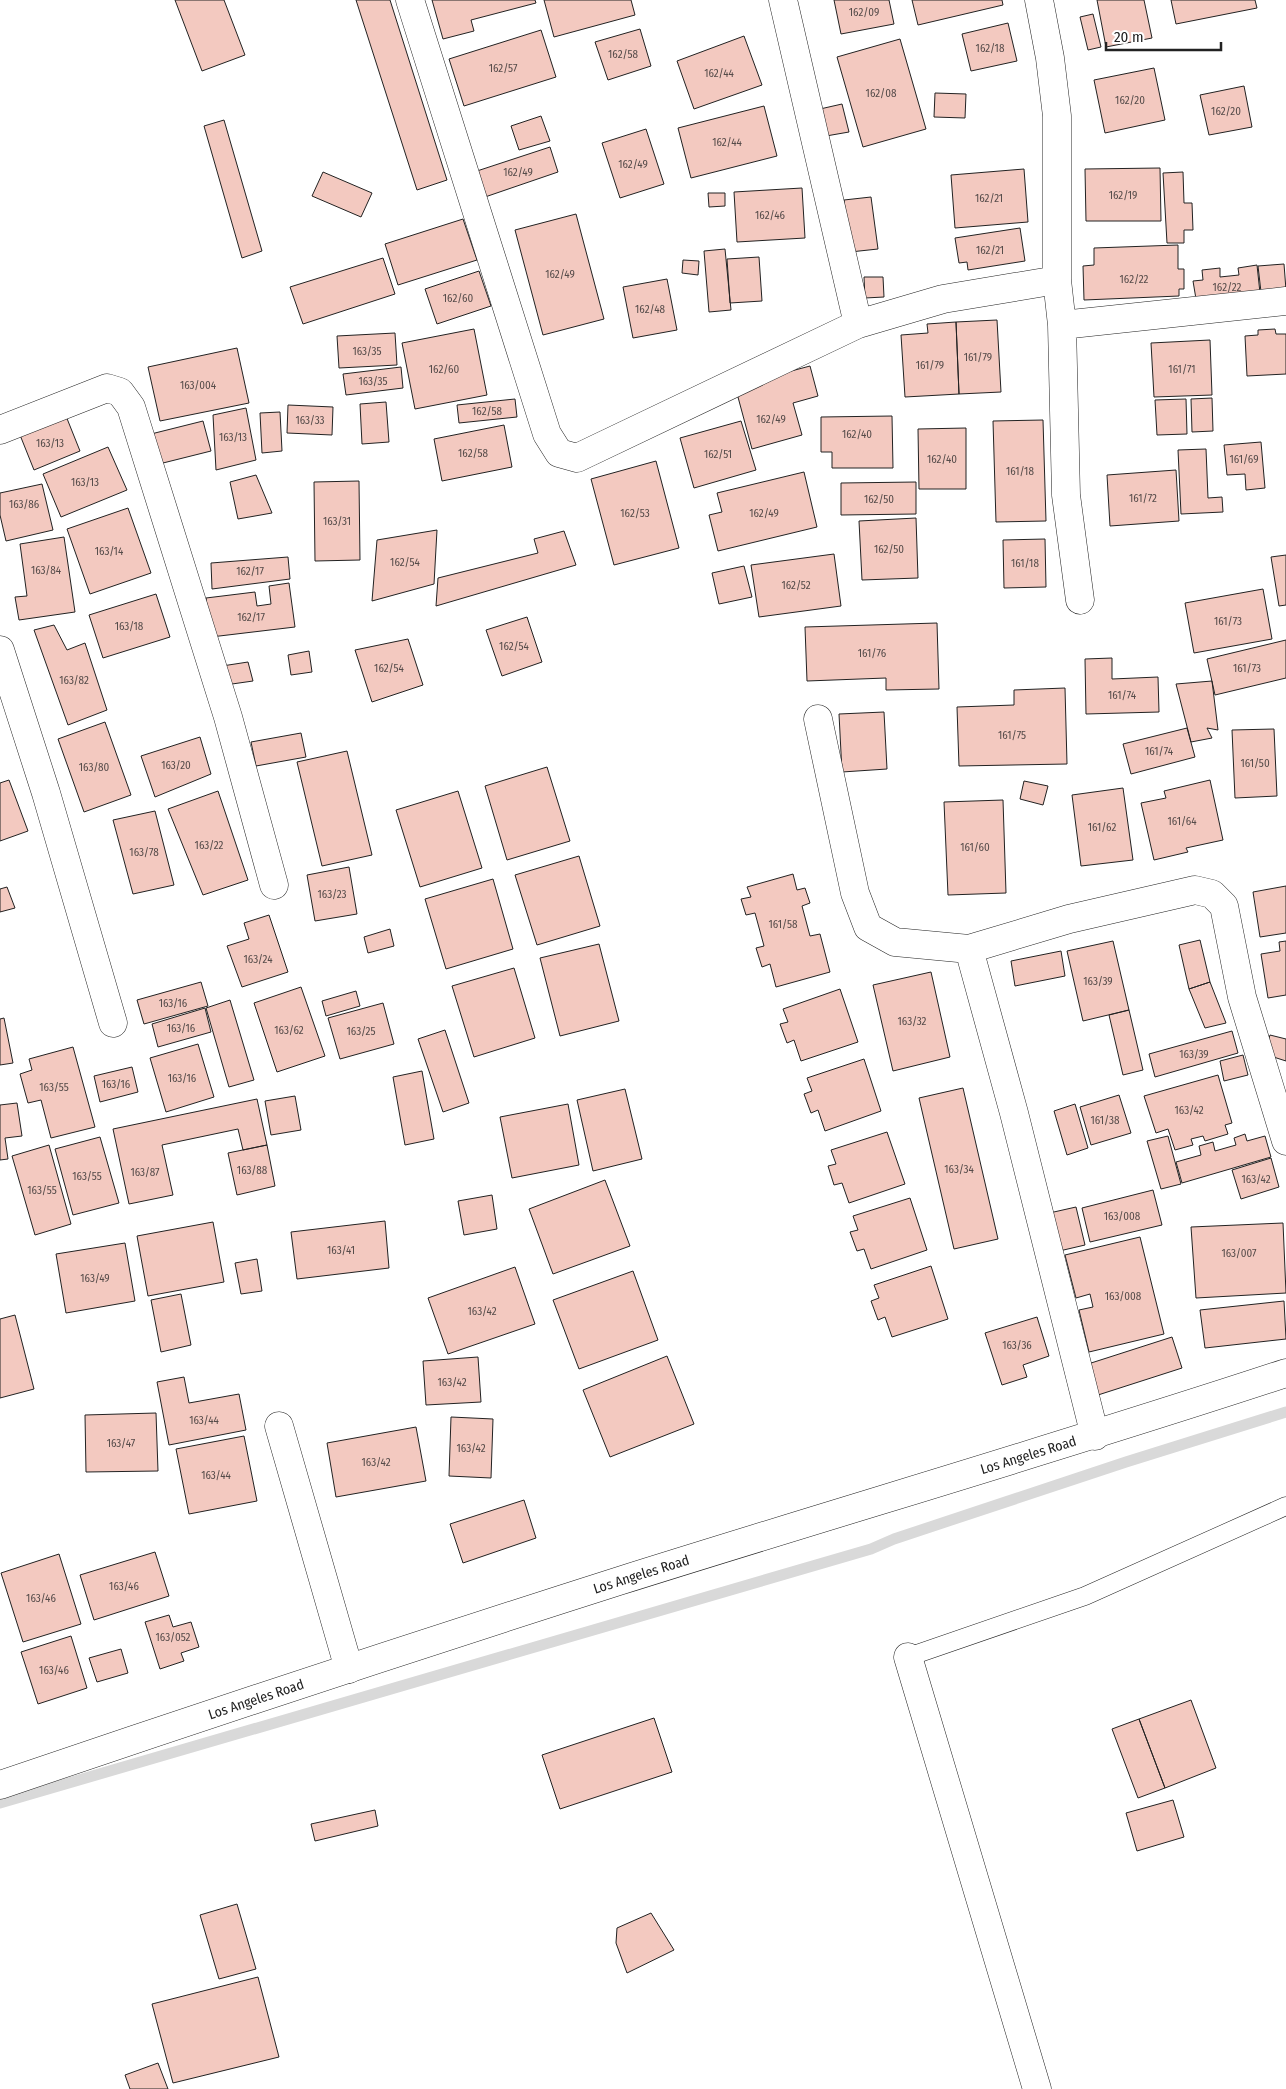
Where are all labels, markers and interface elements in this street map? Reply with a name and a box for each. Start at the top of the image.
house number: 162/09 [849,6,879,19]
scale bar [1106,20,1221,52]
text: 20 m [1114,28,1144,46]
house number: 162/18 [976,42,1005,55]
house number: 162/58 [608,48,638,61]
house number: 162/57 [489,62,518,75]
house number: 162/44 [704,67,735,80]
house number: 162/08 [866,87,897,100]
house number: 162/20 [1115,94,1145,107]
house number: 162/20 [1211,105,1241,118]
house number: 162/44 [712,136,743,149]
house number: 162/49 [618,158,648,171]
house number: 162/49 [503,166,533,179]
house number: 162/19 [1109,189,1137,202]
house number: 162/21 [975,192,1003,205]
house number: 162/46 [755,209,785,222]
house number: 162/21 [976,244,1004,257]
house number: 162/49 [545,268,575,281]
house number: 162/22 [1120,273,1149,286]
house number: 162/22 [1213,281,1242,294]
house number: 162/60 [443,292,474,305]
house number: 162/48 [635,303,665,316]
house number: 163/35 [352,345,382,358]
house number: 161/79 [964,351,992,364]
house number: 161/79 [916,359,944,372]
house number: 162/60 [429,363,460,376]
house number: 161/71 [1168,363,1196,376]
house number: 163/35 [358,375,388,388]
house number: 163/004 [180,379,217,392]
house number: 162/58 [472,405,502,418]
house number: 162/49 [756,413,786,426]
house number: 163/33 [295,414,325,427]
house number: 162/40 [842,428,872,441]
house number: 163/13 [219,431,247,444]
house number: 163/13 [36,437,64,450]
house number: 162/58 [458,447,488,460]
house number: 162/51 [704,448,732,461]
house number: 162/40 [927,453,957,466]
house number: 161/69 [1229,453,1259,466]
house number: 161/18 [1006,465,1034,478]
house number: 163/13 [71,476,99,489]
house number: 161/72 [1129,492,1157,505]
house number: 162/50 [864,493,894,506]
house number: 163/86 [9,498,40,511]
house number: 162/53 [620,507,650,520]
house number: 162/49 [749,507,779,520]
house number: 163/31 [323,515,351,528]
house number: 162/50 [874,543,904,556]
house number: 163/14 [95,545,124,558]
house number: 162/54 [390,556,421,569]
house number: 161/18 [1011,557,1039,570]
house number: 163/84 [31,564,62,577]
house number: 162/17 [236,565,264,578]
house number: 162/52 [781,579,811,592]
house number: 162/17 [237,611,265,624]
house number: 161/73 [1214,615,1242,628]
house number: 163/18 [115,620,144,633]
house number: 162/54 [499,640,530,653]
house number: 161/76 [858,647,887,660]
house number: 162/54 [374,662,405,675]
house number: 161/73 [1233,662,1261,675]
house number: 163/82 [59,674,89,687]
house number: 161/74 [1108,689,1137,702]
house number: 161/75 [998,729,1026,742]
house number: 161/74 [1145,745,1174,758]
house number: 161/50 [1240,757,1270,770]
house number: 163/20 [161,759,191,772]
house number: 163/80 [79,761,110,774]
house number: 161/64 [1167,815,1197,828]
house number: 161/62 [1088,821,1116,834]
house number: 163/22 [195,839,224,852]
house number: 161/60 [960,841,990,854]
house number: 163/78 [129,846,159,859]
house number: 163/23 [318,888,346,901]
house number: 161/58 [768,918,798,931]
house number: 163/24 [243,953,273,966]
house number: 163/39 [1083,975,1113,988]
house number: 163/16 [159,997,188,1010]
house number: 163/32 [898,1015,927,1028]
house number: 163/16 [167,1022,196,1035]
house number: 163/62 [274,1024,304,1037]
house number: 163/25 [346,1025,376,1038]
house number: 163/39 [1179,1048,1209,1061]
house number: 163/16 [168,1072,197,1085]
house number: 163/16 [102,1078,131,1091]
house number: 163/55 [39,1081,69,1094]
house number: 163/42 [1174,1104,1204,1117]
house number: 161/38 [1091,1114,1120,1127]
house number: 163/34 [944,1163,974,1176]
house number: 163/88 [237,1164,268,1177]
house number: 163/87 [130,1166,160,1179]
house number: 163/55 [72,1170,102,1183]
house number: 163/42 [1241,1173,1271,1186]
house number: 163/55 [27,1184,57,1197]
house number: 163/008 [1104,1210,1141,1223]
house number: 163/41 [327,1244,355,1257]
house number: 163/007 [1221,1247,1257,1260]
house number: 163/49 [80,1272,110,1285]
house number: 163/008 [1105,1290,1142,1303]
house number: 163/42 [467,1305,497,1318]
house number: 163/36 [1002,1339,1032,1352]
house number: 163/42 [437,1376,467,1389]
house number: 163/44 [189,1414,219,1427]
street label: Los Angeles Road [978,1432,1078,1478]
house number: 163/47 [107,1437,136,1450]
house number: 163/42 [456,1442,486,1455]
house number: 163/42 [361,1456,391,1469]
house number: 163/44 [201,1469,231,1482]
street label: Los Angeles Road [591,1551,691,1597]
house number: 163/46 [109,1580,139,1593]
house number: 163/46 [26,1592,56,1605]
house number: 163/052 [156,1631,191,1644]
house number: 163/46 [39,1664,69,1677]
street label: Los Angeles Road [206,1675,306,1723]

